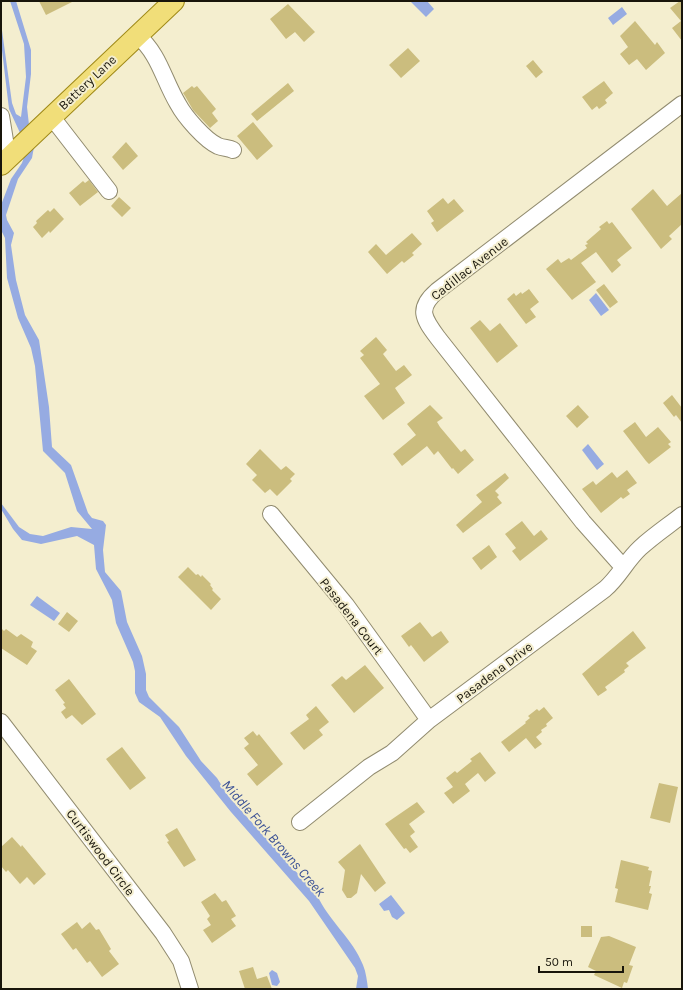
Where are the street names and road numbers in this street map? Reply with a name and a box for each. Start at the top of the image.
street label: Battery Lane [55,52,119,113]
street label: Cadillac Avenue [428,233,511,303]
street label: Pasadena Court [317,575,386,658]
street label: Pasadena Drive [453,639,535,706]
street label: Curtiswood Circle [63,806,138,899]

